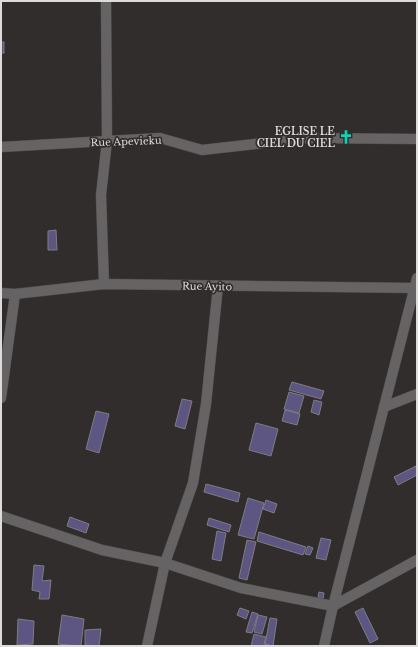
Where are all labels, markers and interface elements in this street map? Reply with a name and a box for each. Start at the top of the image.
place label: EGLISE LE CIEL DU CIEL [257,125,335,150]
church icon: EGLISE LE CIEL DU CIEL [338,129,354,145]
street label: Rue Apevieku [90,134,162,149]
street label: Rue Ayito [182,280,233,293]

